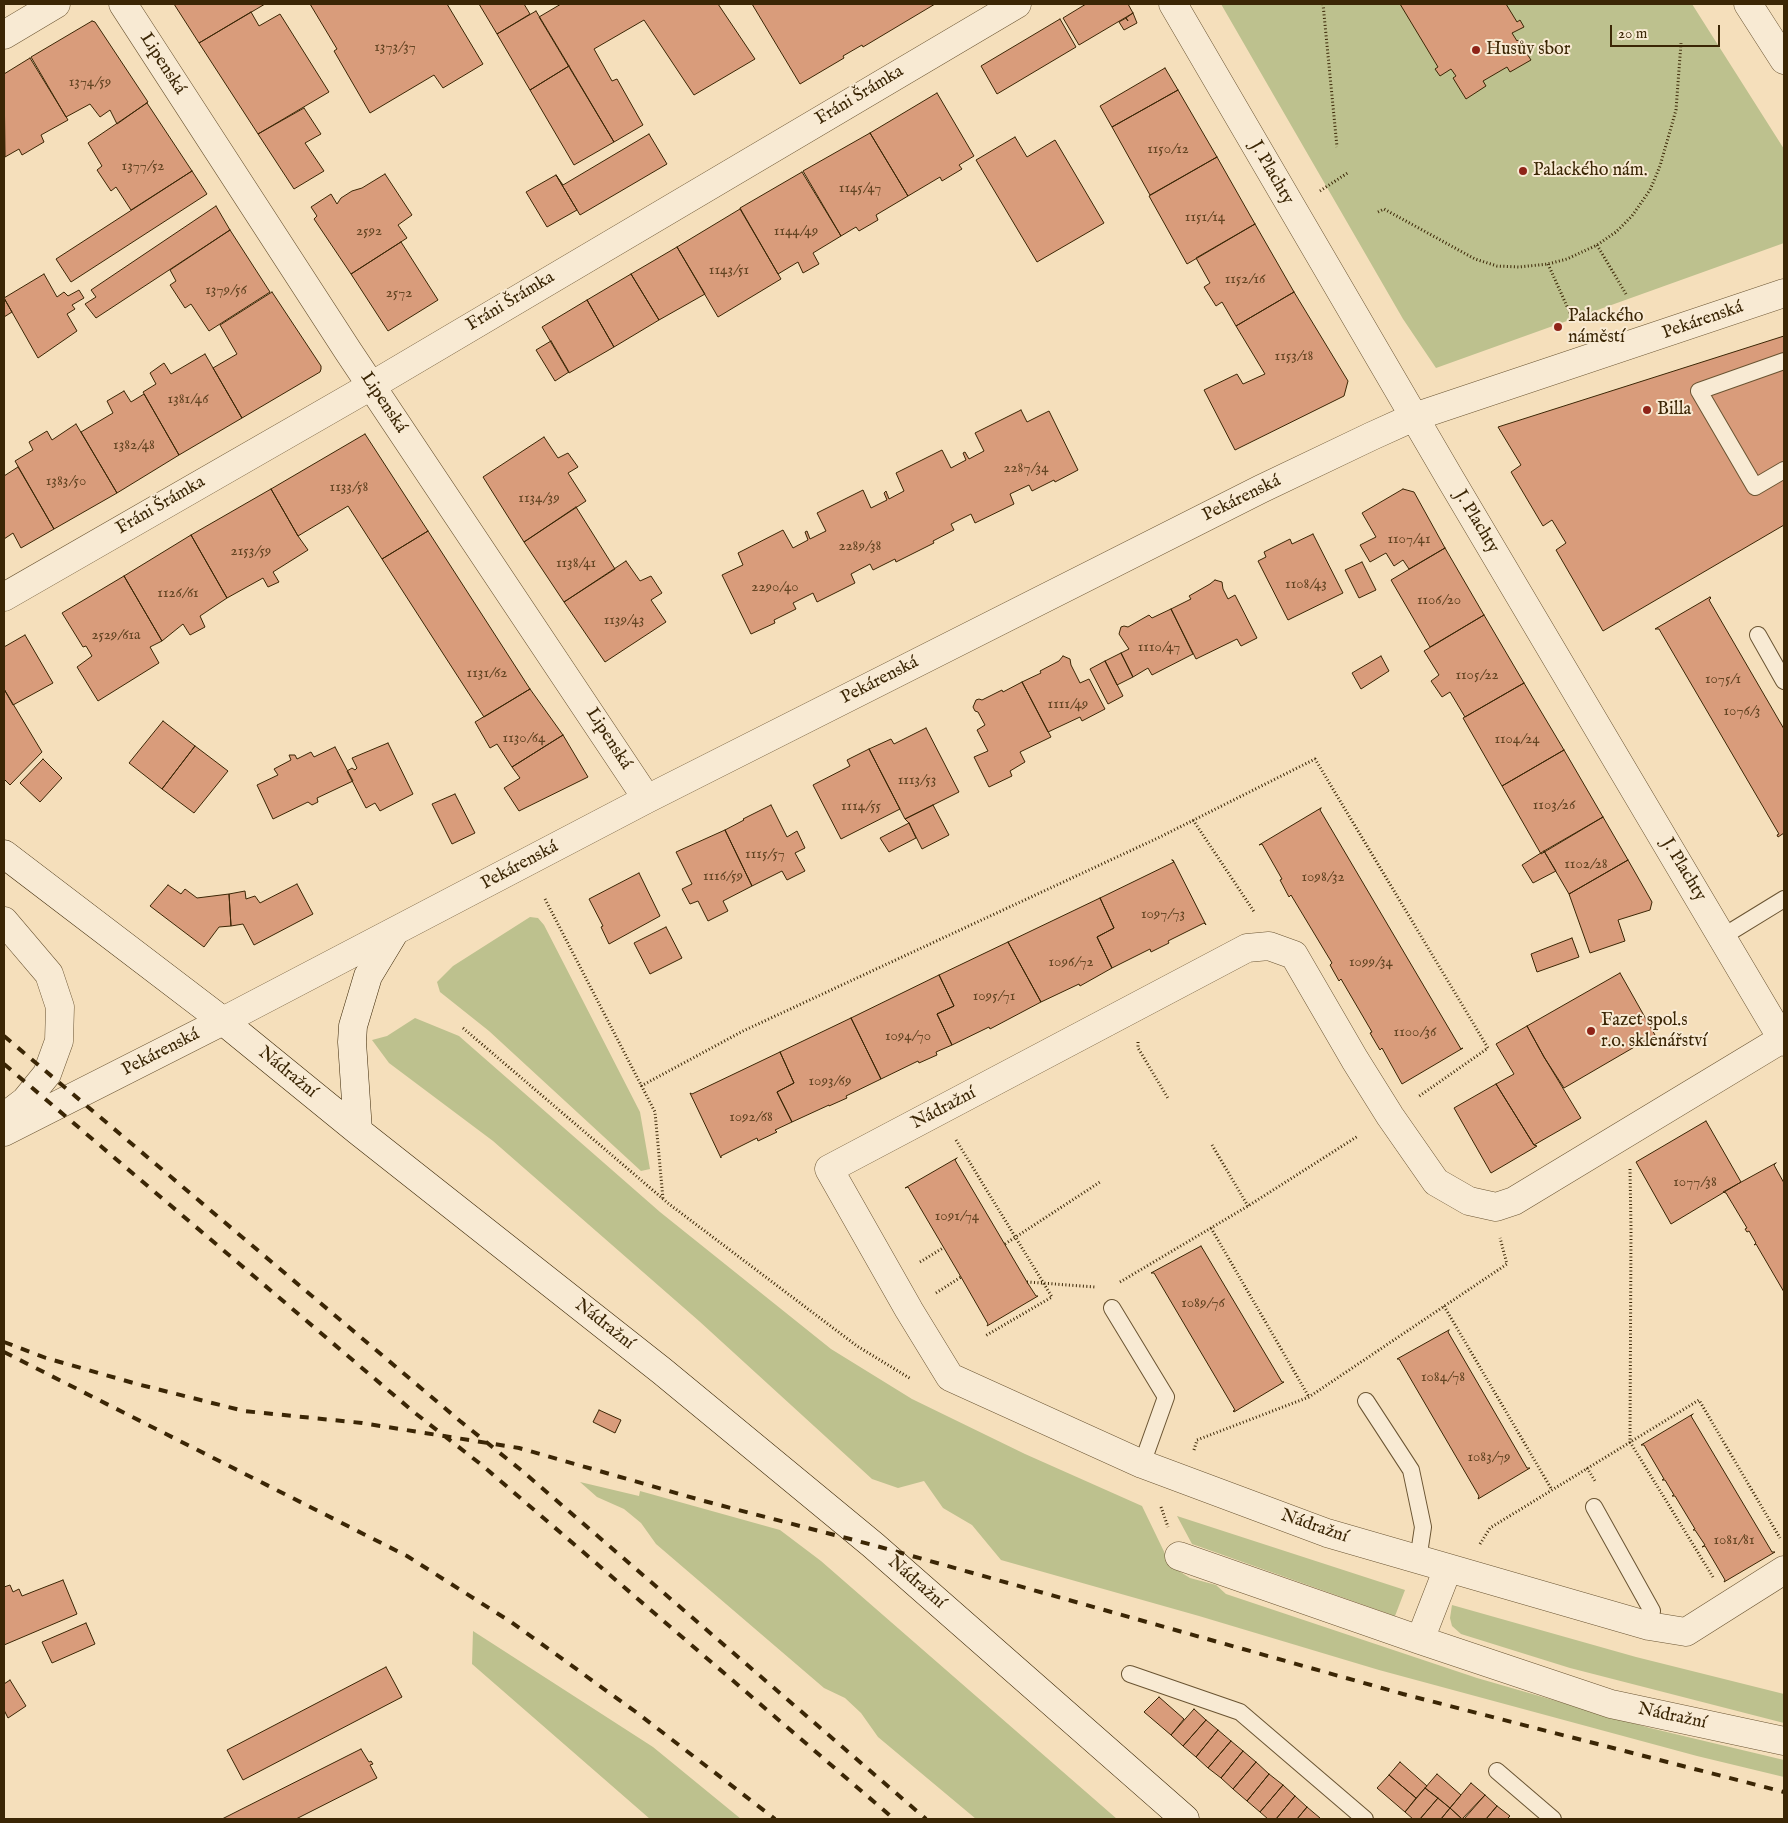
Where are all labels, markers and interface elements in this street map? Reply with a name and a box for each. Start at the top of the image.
scale bar [1613,15,1723,47]
text: 20 m [1618,24,1647,43]
street label: Lipenská [134,29,190,99]
house number: 1373/37 [374,39,416,57]
place label: Husův sbor [1486,39,1570,61]
marker: Husův sbor [1470,44,1482,56]
street label: Fráni Šrámka [812,61,908,131]
house number: 1374/59 [69,74,111,92]
street label: J. Plachty [1244,137,1298,209]
house number: 1150/12 [1147,141,1189,159]
house number: 1377/52 [122,158,164,176]
place label: Palackého nám. [1533,160,1648,182]
marker: Palackého nám. [1517,165,1529,177]
house number: 1145/47 [839,180,881,198]
house number: 1151/14 [1185,209,1225,227]
house number: 2592 [356,223,382,241]
house number: 1144/49 [774,223,818,241]
house number: 1143/51 [709,262,749,280]
street label: Fráni Šrámka [463,267,559,337]
house number: 1152/16 [1225,271,1265,289]
house number: 1379/56 [205,282,247,300]
house number: 2572 [386,285,412,303]
street label: Pekárenská [1660,297,1746,345]
place label: Palackého náměstí [1568,306,1643,348]
marker: Palackého náměstí [1552,321,1564,333]
house number: 1153/18 [1275,348,1313,366]
street label: Lipenská [355,368,411,438]
house number: 1381/46 [168,391,208,409]
place label: Billa [1657,399,1691,421]
marker: Billa [1641,404,1653,416]
house number: 1382/48 [113,437,155,455]
house number: 2287/34 [1003,460,1049,478]
street label: Pekárenská [1199,471,1285,527]
street label: Fráni Šrámka [113,472,209,540]
house number: 1383/50 [46,473,86,491]
house number: 1133/58 [330,479,368,497]
street label: J. Plachty [1449,486,1503,558]
house number: 1134/39 [518,490,560,508]
house number: 1107/41 [1387,531,1431,549]
house number: 2289/38 [839,538,881,556]
house number: 2153/59 [231,543,271,561]
house number: 1138/41 [556,555,596,573]
house number: 1108/43 [1285,576,1327,594]
house number: 2290/40 [751,579,799,597]
house number: 1126/61 [157,585,199,603]
house number: 1106/20 [1417,592,1461,610]
house number: 1139/43 [604,612,644,630]
house number: 2529/61a [91,627,141,645]
house number: 1110/47 [1138,639,1180,657]
street label: Pekárenská [838,652,922,710]
house number: 1131/62 [467,665,507,683]
house number: 1105/22 [1456,667,1498,685]
house number: 1075/1 [1705,671,1741,689]
house number: 1111/49 [1048,696,1088,714]
house number: 1076/3 [1724,703,1760,721]
street label: Lipenská [580,704,636,774]
house number: 1130/64 [503,730,545,748]
house number: 1104/24 [1494,731,1540,749]
house number: 1113/53 [898,772,936,790]
house number: 1103/26 [1533,797,1575,815]
house number: 1114/55 [841,798,881,816]
street label: J. Plachty [1656,834,1710,906]
street label: Pekárenská [478,837,562,895]
house number: 1115/57 [745,846,785,864]
house number: 1102/28 [1564,856,1608,874]
house number: 1116/59 [703,868,743,886]
house number: 1098/32 [1301,869,1345,887]
house number: 1097/73 [1141,906,1185,924]
house number: 1096/72 [1049,954,1093,972]
house number: 1099/34 [1349,954,1393,972]
house number: 1095/71 [973,988,1015,1006]
place label: Fazet spol.s r.o. sklenářství [1601,1010,1707,1052]
street label: Pekárenská [119,1024,203,1082]
house number: 1100/36 [1394,1024,1436,1042]
marker: Fazet spol.s r.o. sklenářství [1585,1025,1597,1037]
house number: 1094/70 [885,1028,931,1046]
street label: Nádražní [253,1043,321,1103]
house number: 1093/69 [809,1073,851,1091]
street label: Nádražní [908,1083,980,1135]
house number: 1092/68 [729,1109,773,1127]
house number: 1077/38 [1673,1174,1717,1192]
house number: 1091/74 [935,1208,979,1226]
street label: Nádražní [570,1295,638,1355]
house number: 1089/76 [1181,1295,1225,1313]
house number: 1084/78 [1421,1369,1465,1387]
house number: 1083/79 [1467,1449,1511,1467]
street label: Nádražní [1278,1505,1350,1549]
house number: 1081/81 [1713,1532,1755,1550]
street label: Nádražní [883,1552,949,1614]
street label: Nádražní [1636,1699,1708,1735]

